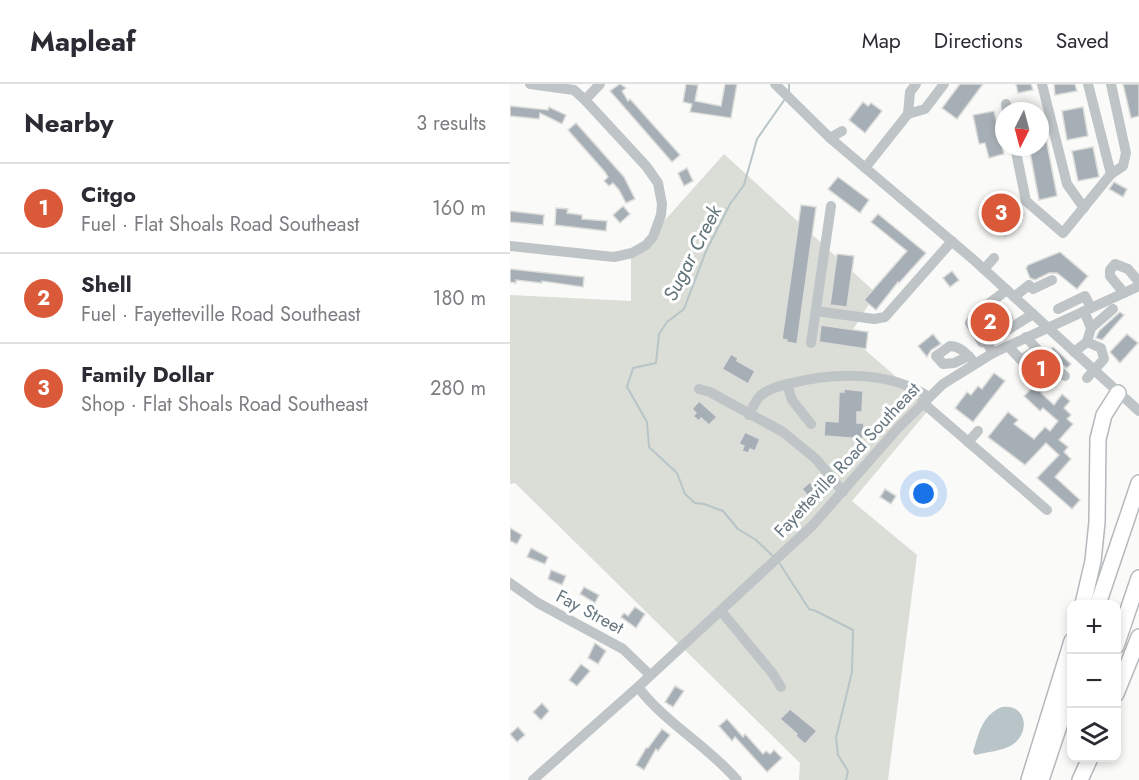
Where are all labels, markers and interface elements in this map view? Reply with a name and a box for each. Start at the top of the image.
text: Mapleaf [30,21,136,62]
text: Map [862,26,901,56]
text: Directions [934,26,1023,56]
text: Saved [1056,26,1109,56]
north arrow [995,102,1049,156]
text: Nearby [24,104,113,142]
text: 3 results [416,109,486,138]
text: Citgo [81,178,136,210]
pin: 3 [982,190,1020,236]
text: 1 [38,194,49,223]
text: 160 m [432,194,486,223]
water label: Sugar Creek [656,199,730,306]
text: Fuel · Flat Shoals Road Southeast [81,210,359,239]
text: Shell [81,268,132,300]
text: 2 [37,284,50,313]
text: 180 m [432,284,486,313]
text: Fuel · Fayetteville Road Southeast [81,300,360,329]
pin: 2 [970,300,1010,344]
pin: 1 [1022,346,1060,392]
text: Family Dollar [81,358,214,390]
text: 3 [37,374,50,403]
text: 280 m [430,374,486,403]
street label: Fayetteville Road Southeast [768,376,926,543]
text: Shop · Flat Shoals Road Southeast [81,390,368,419]
your location [909,479,938,508]
street label: Fay Street [552,583,629,641]
map controls [1067,600,1121,762]
button: + [1067,600,1121,654]
button: − [1067,654,1121,708]
button: layers [1067,708,1121,762]

